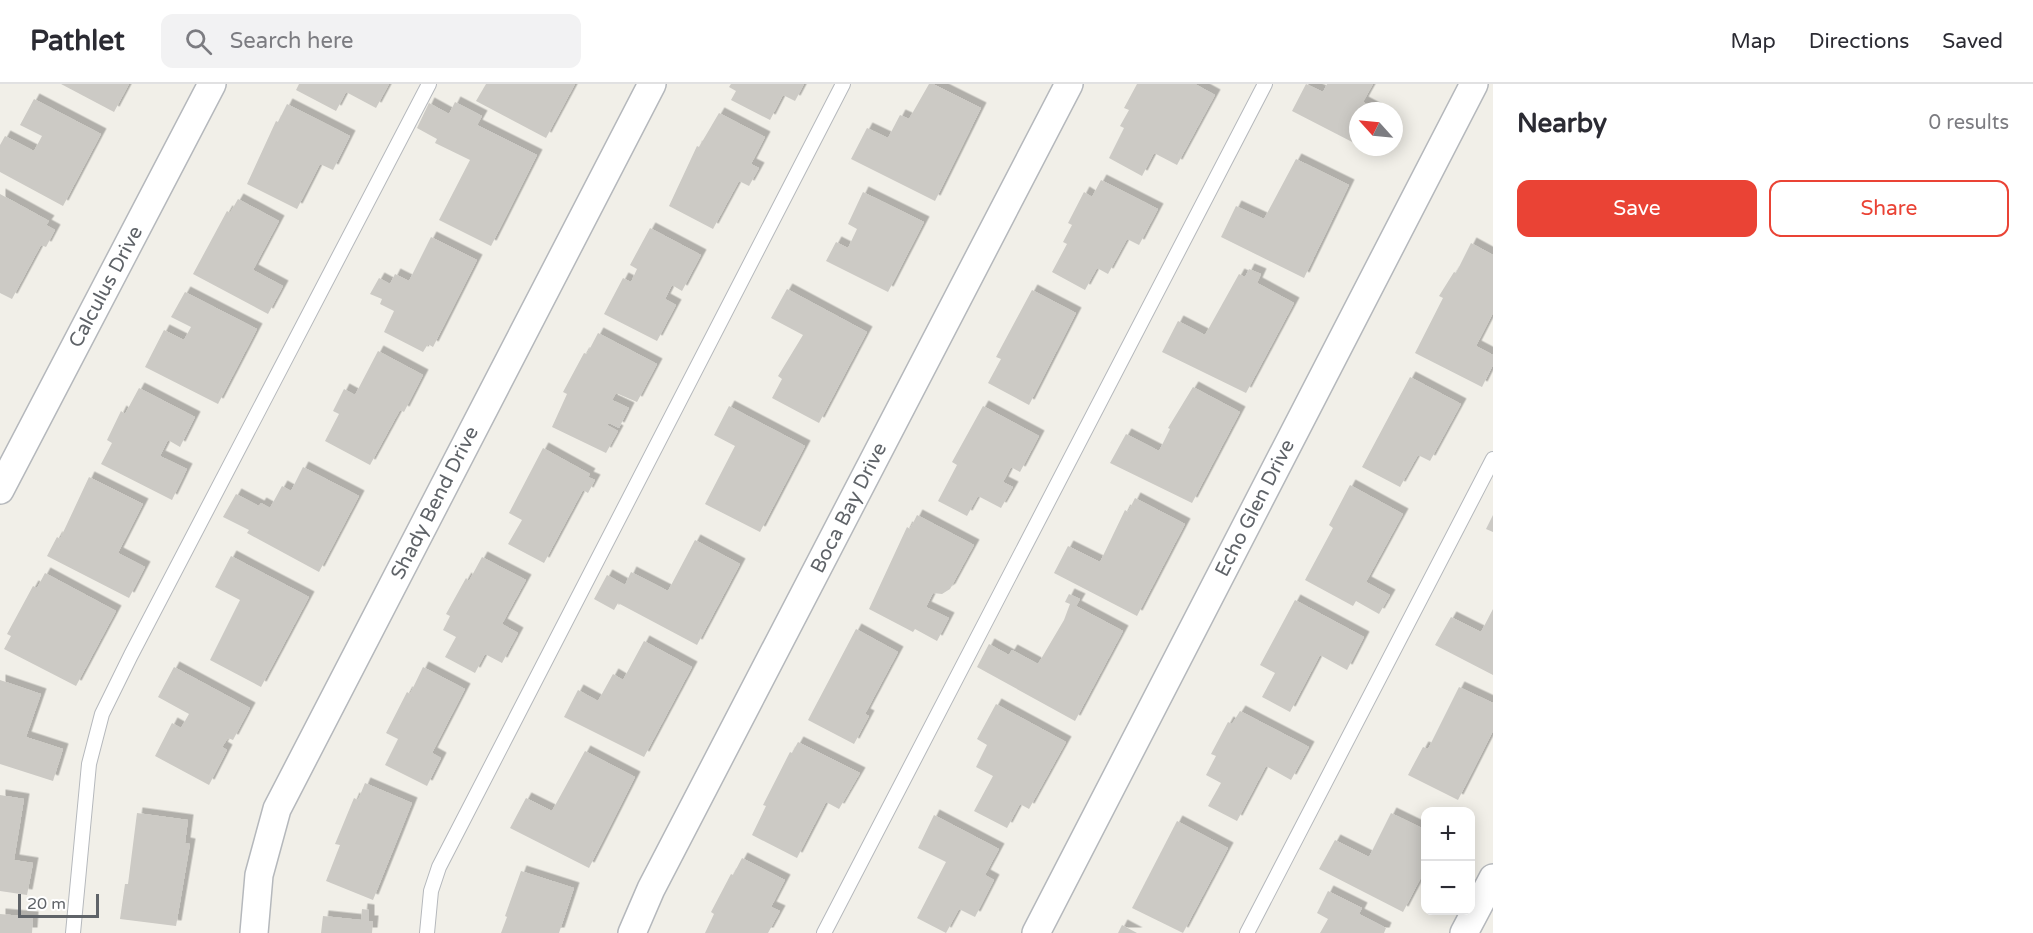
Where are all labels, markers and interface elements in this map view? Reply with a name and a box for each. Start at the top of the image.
search box [161,14,581,68]
text: Pathlet [30,24,125,58]
icon: search [182,25,215,58]
text: Search here [230,28,353,54]
text: Map [1730,29,1776,54]
text: Directions [1809,29,1909,54]
text: Saved [1942,29,2003,54]
north arrow [1349,102,1403,156]
text: Nearby [1517,108,1607,139]
text: 0 results [1929,111,2009,135]
button: Save [1517,180,1757,237]
button: Share [1769,180,2009,237]
street label: Calculus Drive [64,222,148,352]
street label: Shady Bend Drive [386,422,484,584]
street label: Echo Glen Drive [1210,435,1300,581]
street label: Boca Bay Drive [806,439,892,577]
map controls [1421,807,1475,915]
button: + [1421,807,1475,861]
button: − [1421,861,1475,915]
scale bar [18,891,99,918]
text: 20 m [27,894,66,914]

